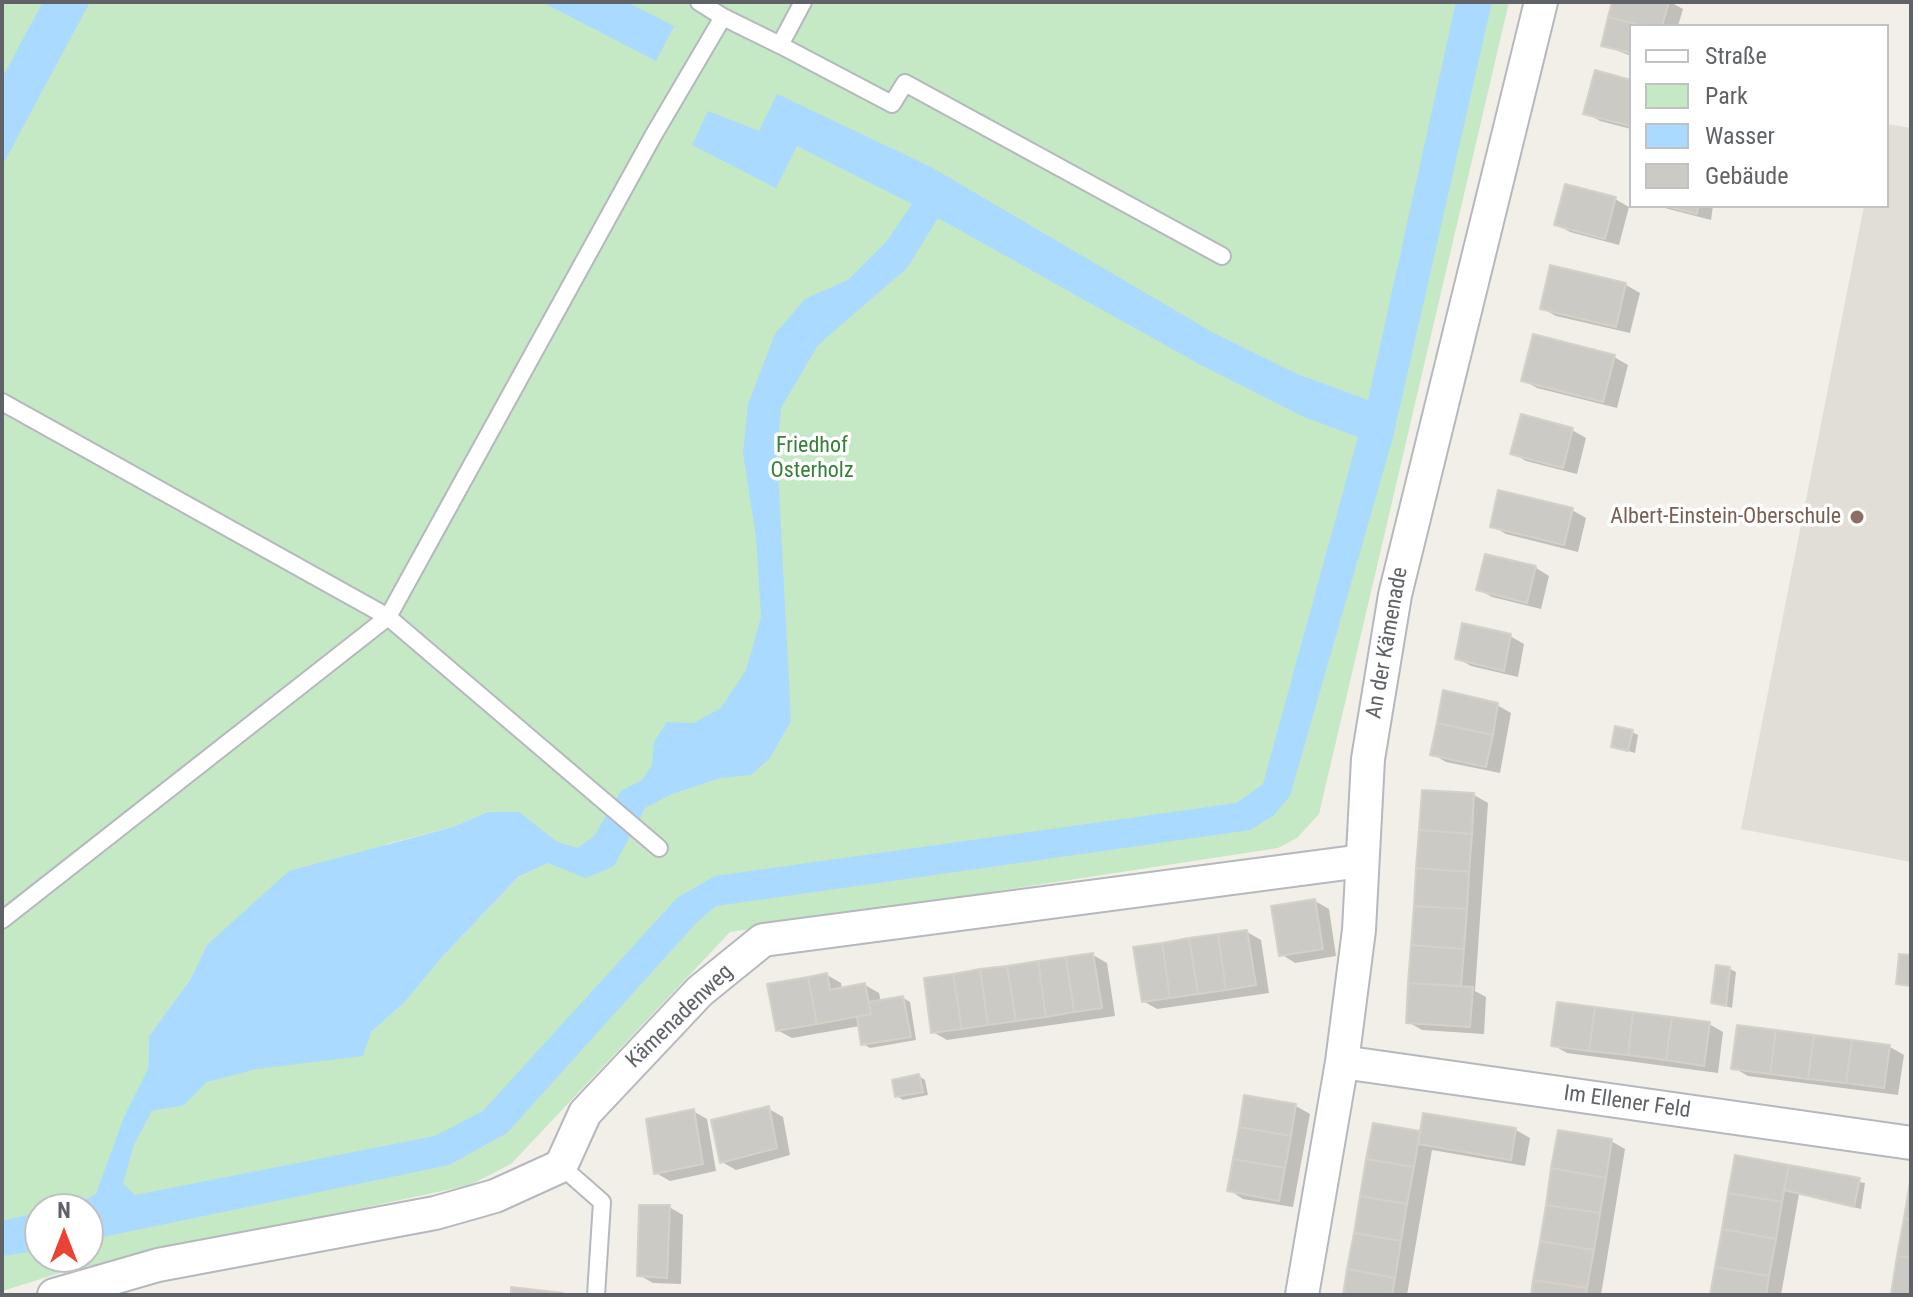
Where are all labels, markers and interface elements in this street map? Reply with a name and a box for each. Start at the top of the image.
legend [1629,24,1889,208]
text: Straße [1705,42,1767,70]
text: Park [1705,82,1748,110]
text: Wasser [1705,122,1775,150]
text: Gebäude [1705,162,1789,190]
park label: Friedhof Osterholz [770,433,854,484]
place label: Albert-Einstein-Oberschule [1610,504,1841,530]
marker: Albert-Einstein-Oberschule [1848,508,1866,526]
street label: An der Kämenade [1362,565,1414,721]
street label: Kämenadenweg [621,960,739,1074]
street label: Im Ellener Feld [1562,1081,1692,1125]
north arrow [24,1193,104,1273]
text: N [57,1198,71,1223]

